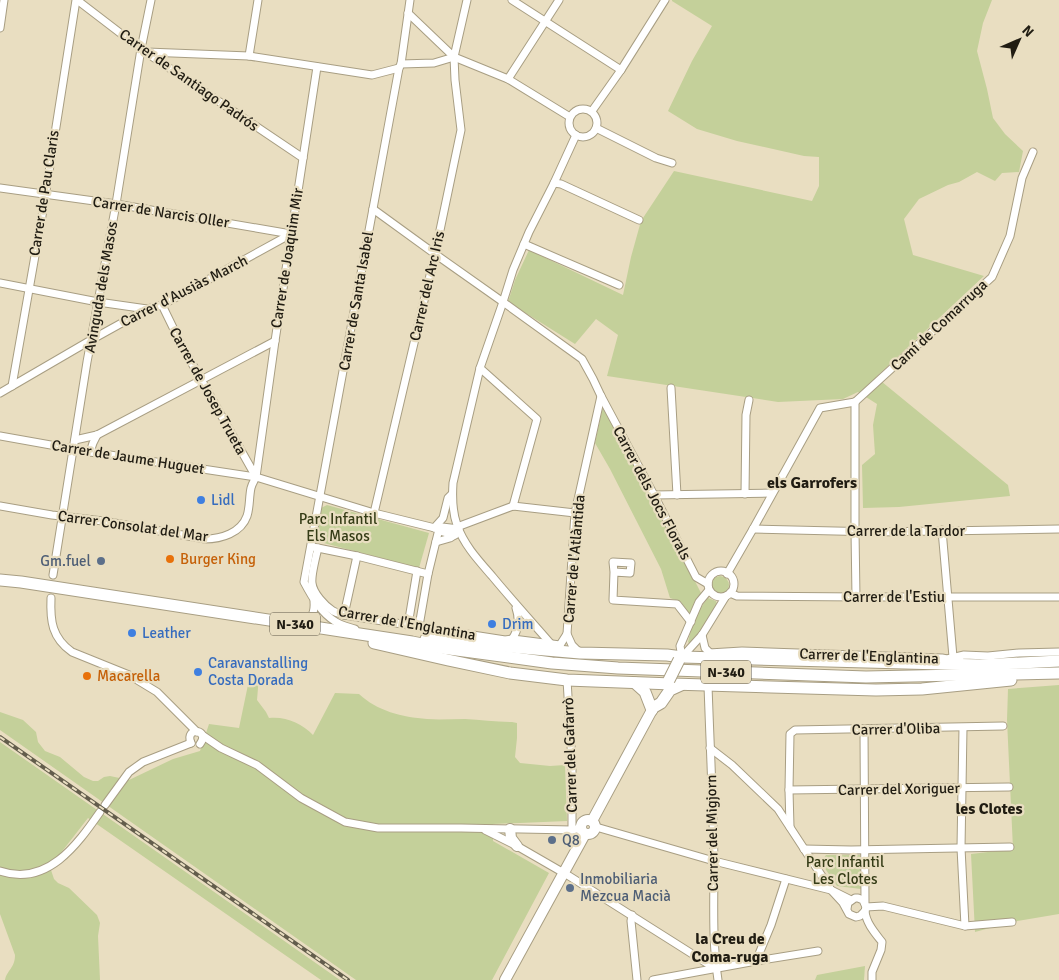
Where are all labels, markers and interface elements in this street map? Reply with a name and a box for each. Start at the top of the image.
north arrow [994,15,1044,65]
text: N [1018,22,1037,41]
street label: Carrer de Santiago Padrós [116,25,262,135]
street label: Carrer de Pau Claris [25,128,63,257]
street label: Carrer de Joaquim Mir [267,186,307,329]
street label: Carrer de Narcis Oller [91,192,231,232]
street label: Avinguda dels Masos [81,219,121,354]
street label: Carrer del Arc Iris [406,229,449,343]
street label: Carrer de Santa Isabel [335,230,377,372]
street label: Carrer d'Ausiàs March [117,251,251,331]
street label: Camí de Comarruga [887,276,991,374]
street label: Carrer de Josep Trueta [165,324,251,458]
street label: Carrer dels Jocs Florals [609,423,695,563]
street label: Carrer de Jaume Huguet [50,436,206,478]
district label: els Garrofers [767,473,857,493]
place label: Lidl [211,491,235,509]
marker: Lidl [195,494,207,506]
street label: Carrer de l'Atlàntida [559,494,589,624]
street label: Carrer Consolat del Mar [57,507,210,546]
park label: Parc Infantil Els Masos [299,510,377,545]
street label: Carrer de la Tardor [847,522,966,540]
place label: Burger King [180,550,256,568]
place label: Gm.fuel [40,552,91,570]
marker: Burger King [164,553,176,565]
marker: Gm.fuel [95,555,107,567]
street label: Carrer de l'Estiu [843,588,945,606]
street label: Carrer de l'Englantina [337,602,477,644]
road number: N-340 [270,612,320,636]
place label: Drim [502,615,534,633]
marker: Drim [486,618,498,630]
place label: Leather [142,624,191,642]
marker: Leather [126,627,138,639]
street label: Carrer de l'Englantina [799,645,939,667]
place label: Caravanstalling Costa Dorada [208,654,308,689]
road number: N-340 [701,660,751,684]
marker: Caravanstalling Costa Dorada [192,666,204,678]
place label: Macarella [97,667,160,685]
marker: Macarella [81,670,93,682]
street label: Carrer del Gafarrò [559,697,581,813]
street label: Carrer d'Oliba [852,719,940,739]
street label: Carrer del Migjorn [702,775,722,891]
street label: Carrer del Xoriguer [838,779,961,799]
district label: les Clotes [955,799,1023,819]
place label: Q8 [562,831,580,849]
marker: Q8 [546,834,558,846]
park label: Parc Infantil Les Clotes [806,853,884,888]
place label: Inmobiliaria Mezcua Macià [580,870,671,905]
marker: Inmobiliaria Mezcua Macià [564,882,576,894]
district label: la Creu de Coma-ruga [691,929,769,967]

